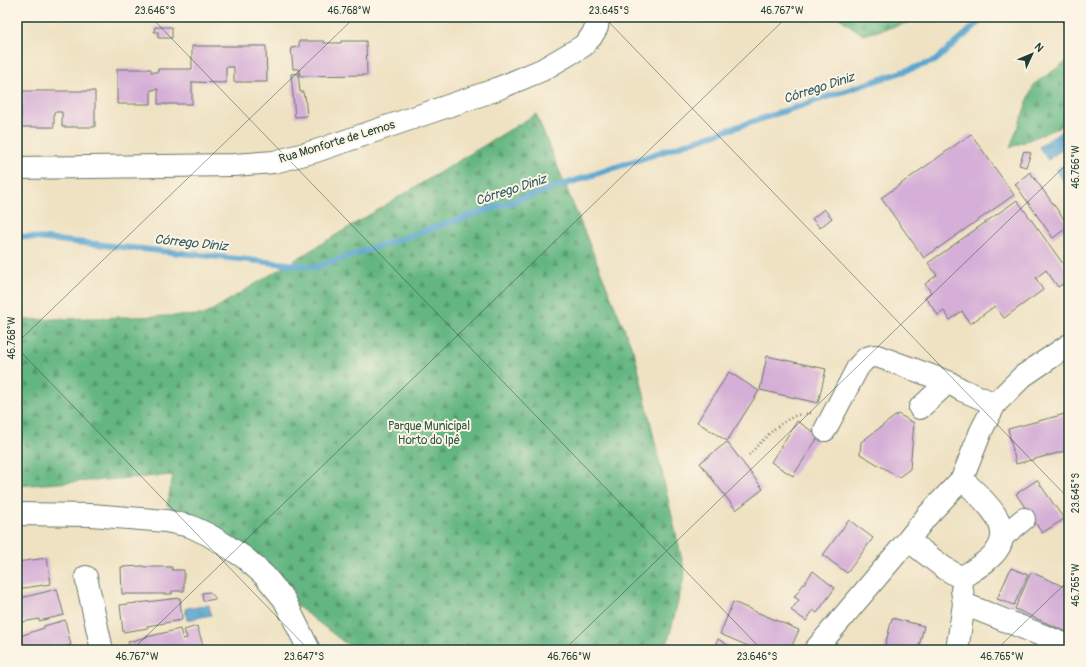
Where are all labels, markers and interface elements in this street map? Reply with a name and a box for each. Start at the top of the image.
text: 23.646°S [135,5,176,17]
text: 46.768°W [328,5,371,17]
text: 23.645°S [589,5,629,17]
text: 46.767°W [760,5,804,17]
north arrow [1012,34,1052,74]
text: N [1032,40,1046,55]
water label: Córrego Diniz [781,68,859,107]
street label: Rua Monforte de Lemos [277,117,398,167]
text: 46.766°W [1070,145,1082,189]
water label: Córrego Diniz [473,170,551,209]
water label: Córrego Diniz [154,231,231,255]
text: 46.768°W [6,316,18,359]
park label: Parque Municipal Horto do Ipê [388,419,470,448]
text: 23.645°S [1070,473,1082,513]
text: 46.765°W [1070,563,1082,607]
text: 46.767°W [115,651,159,663]
text: 23.647°S [284,651,324,663]
text: 46.766°W [547,651,591,663]
text: 23.646°S [737,651,778,663]
text: 46.765°W [980,651,1024,663]

